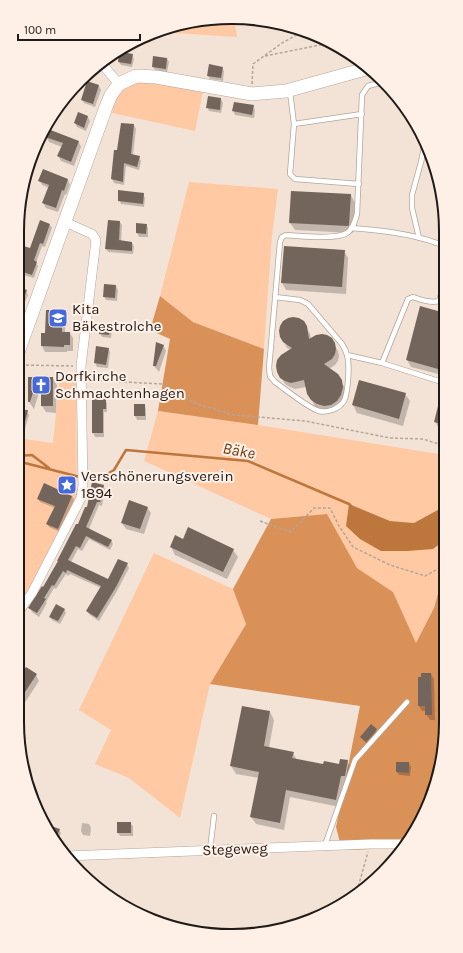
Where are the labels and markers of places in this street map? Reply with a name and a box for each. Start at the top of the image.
place label: Kita Bäkestrolche [72,300,162,335]
school or university icon: Kita Bäkestrolche [47,307,69,329]
place label: Dorfkirche Schmachtenhagen [55,367,185,402]
church icon: Dorfkirche Schmachtenhagen [30,374,52,396]
place label: Verschönerungsverein 1894 [81,467,234,502]
place icon: Verschönerungsverein 1894 [56,474,78,496]

